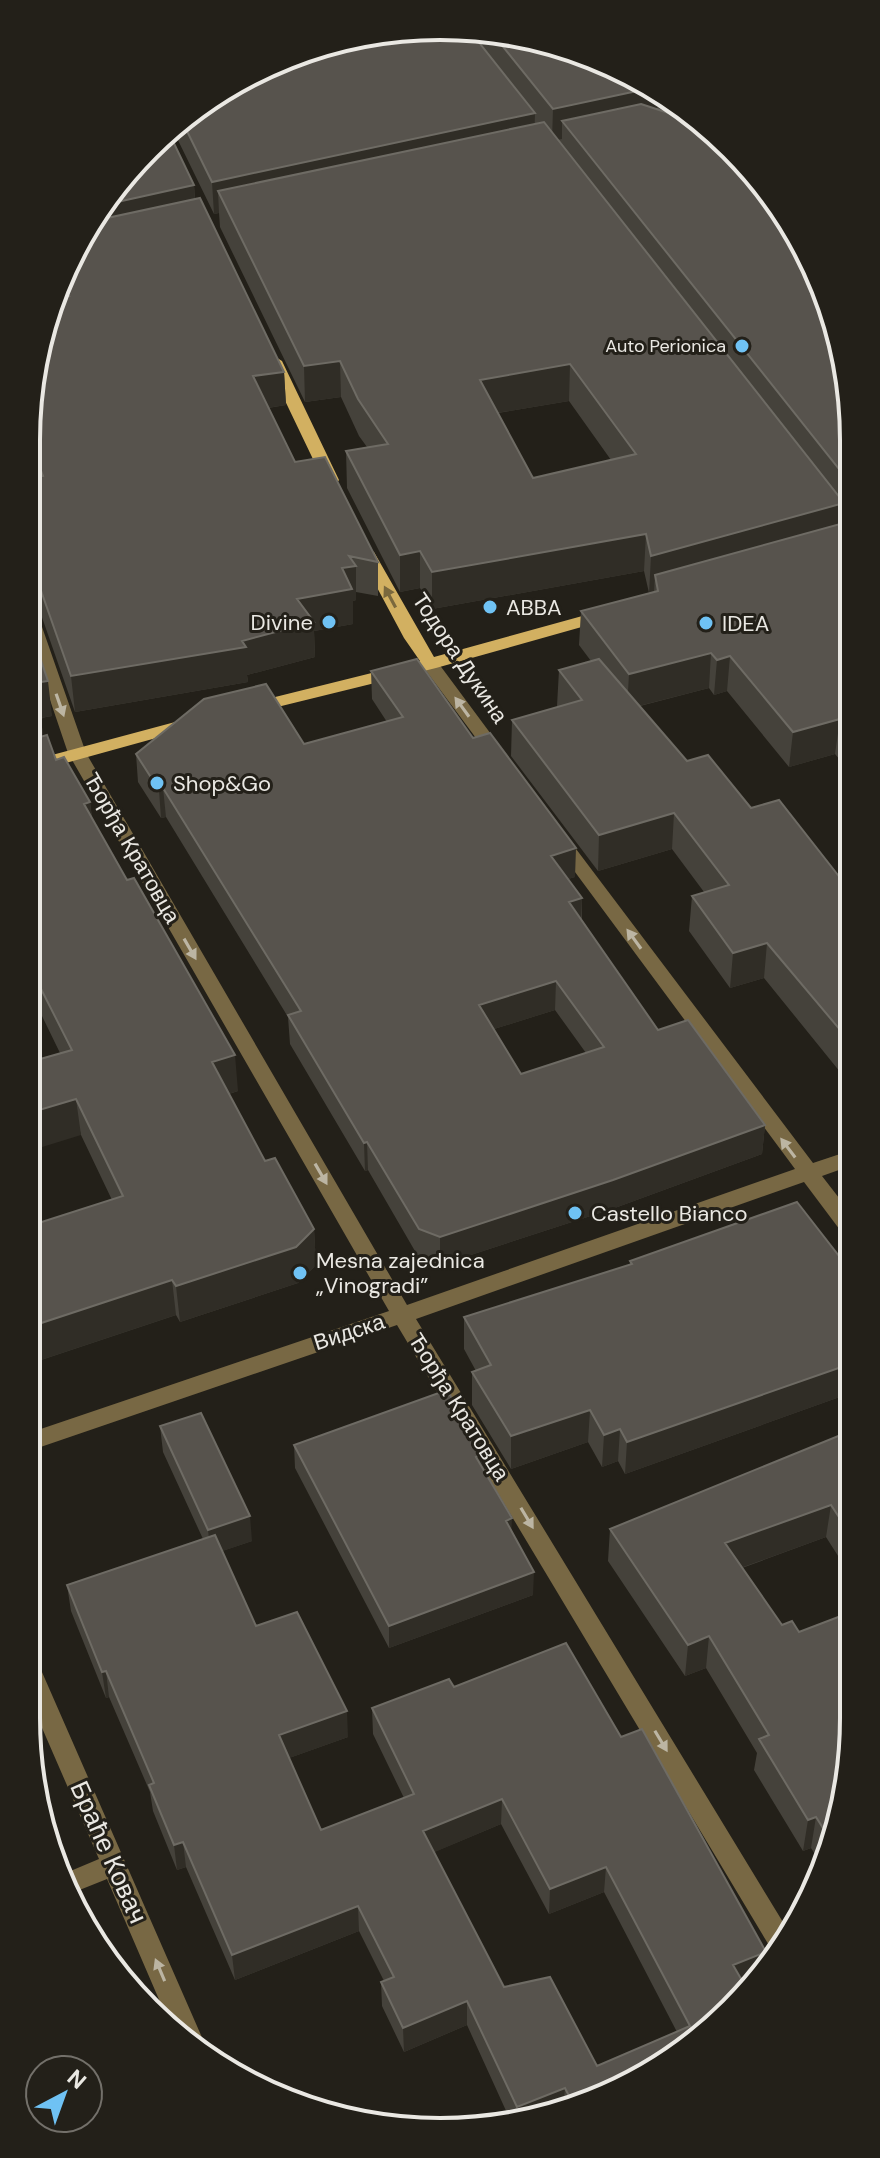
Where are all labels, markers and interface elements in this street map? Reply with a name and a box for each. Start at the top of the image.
place label: Auto Perionica [605,334,726,358]
marker: Auto Perionica [733,337,751,355]
one-way arrow [384,585,397,608]
street label: Тодора Дукина [406,587,515,730]
place label: ABBA [506,593,561,622]
marker: ABBA [481,598,499,616]
place label: Divine [251,608,313,637]
place label: IDEA [722,609,769,638]
marker: Divine [320,613,338,631]
marker: IDEA [697,614,715,632]
one-way arrow [55,693,67,717]
one-way arrow [455,697,471,718]
street label: Ђорђа Кратовца [77,767,187,929]
place label: Shop&Go [173,769,271,798]
marker: Shop&Go [148,774,166,792]
one-way arrow [626,929,642,949]
one-way arrow [183,938,197,960]
one-way arrow [781,1138,797,1158]
one-way arrow [314,1163,328,1185]
place label: Castello Bianco [591,1199,748,1228]
marker: Castello Bianco [566,1204,584,1222]
place label: Mesna zajednica „Vinogradi” [316,1246,485,1300]
marker: Mesna zajednica „Vinogradi” [291,1264,309,1282]
street label: Видска [310,1307,389,1357]
street label: Ђорђа Кратовца [402,1328,517,1487]
one-way arrow [520,1507,534,1529]
one-way arrow [654,1730,668,1752]
street label: Браће Ковач [62,1775,156,1929]
one-way arrow [153,1959,166,1982]
north arrow [24,2054,104,2134]
text: N [61,2063,92,2095]

